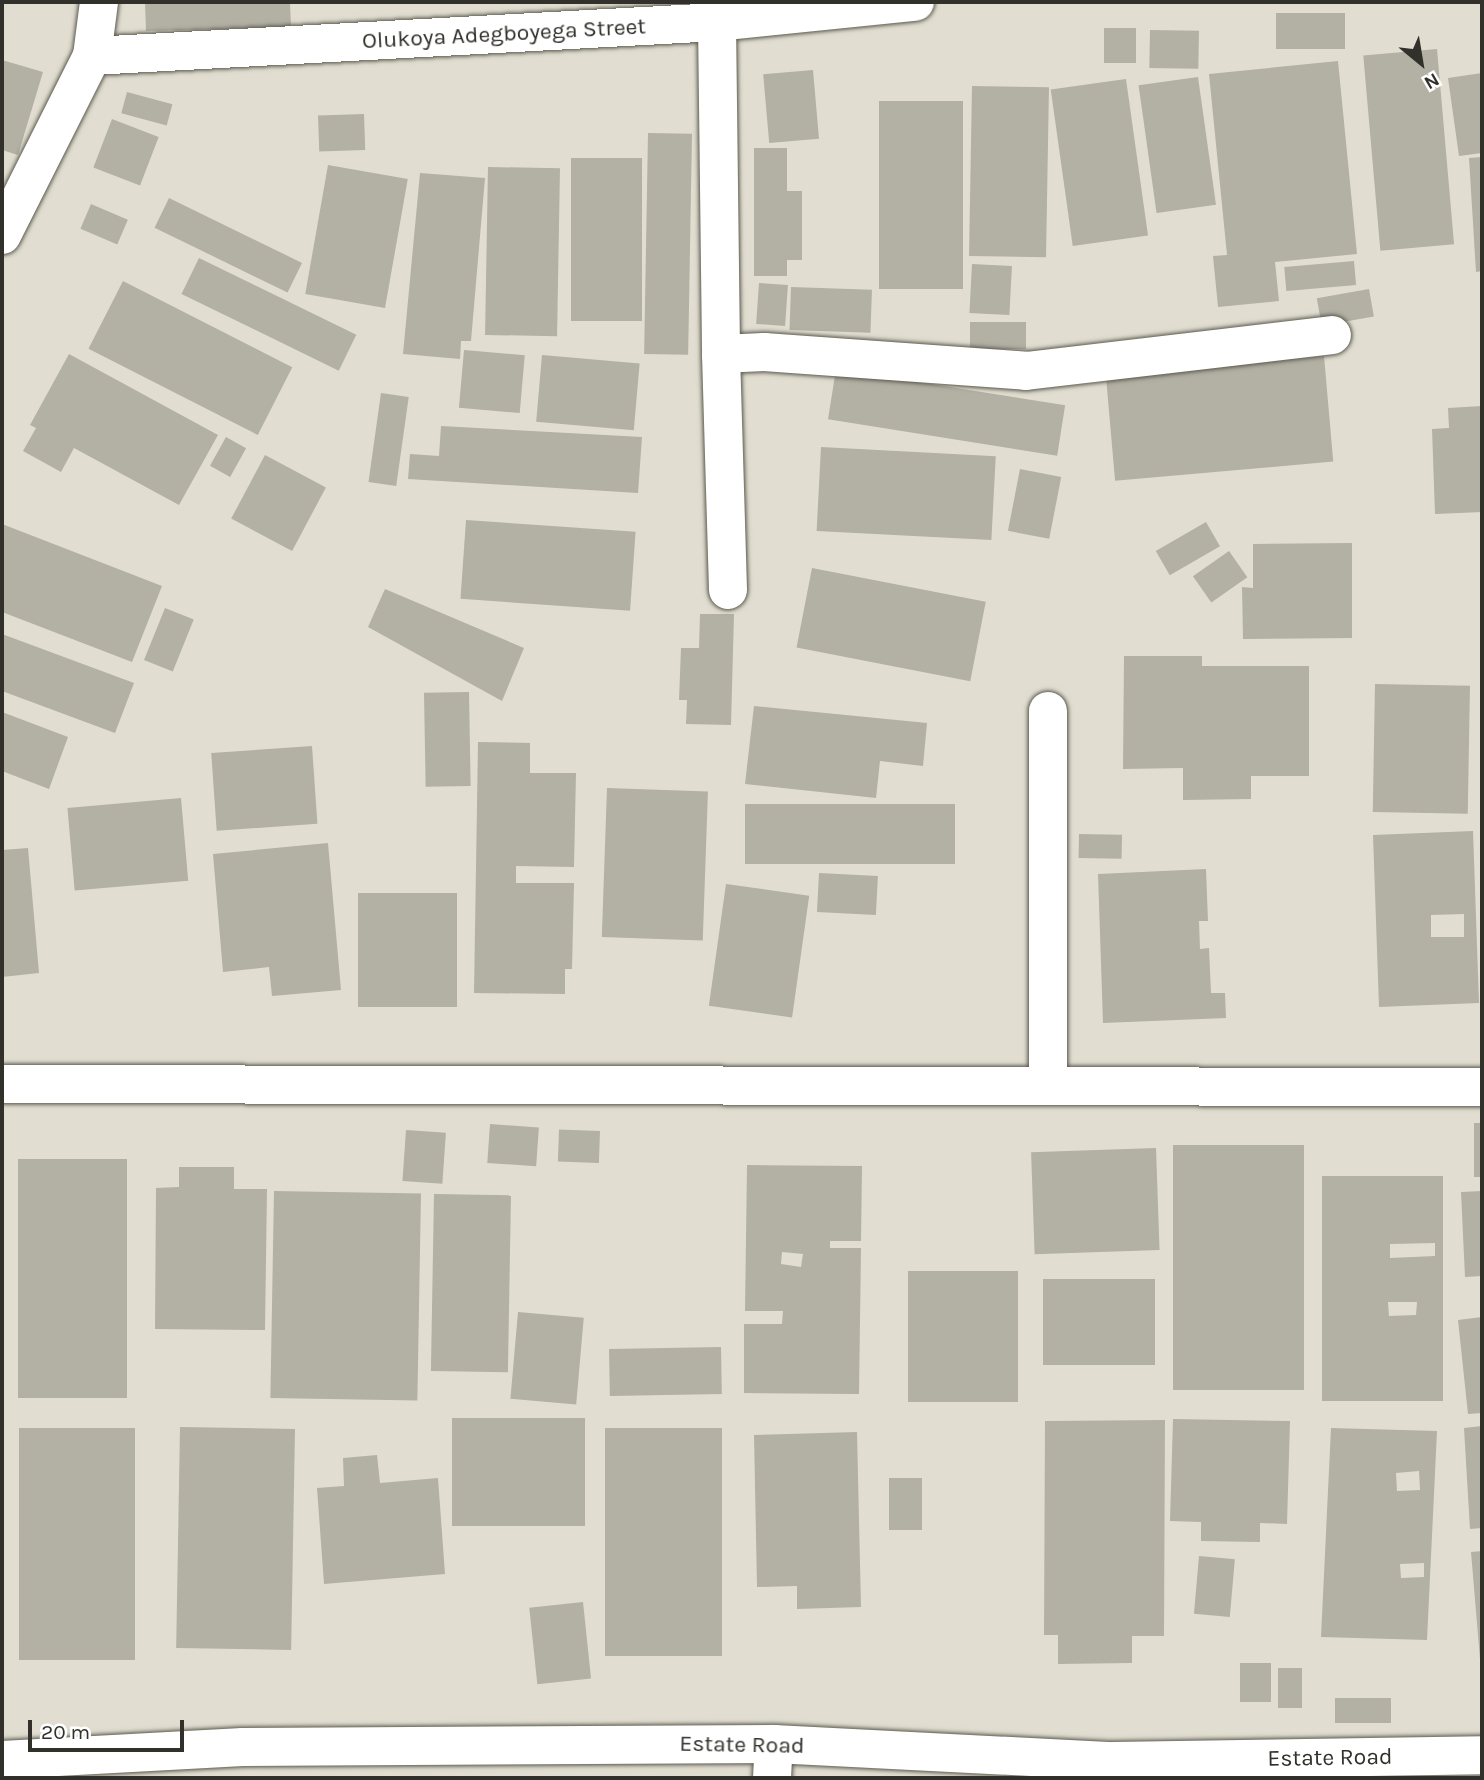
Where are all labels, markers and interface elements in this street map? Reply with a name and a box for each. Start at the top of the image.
street label: Olukoya Adegboyega Street [361,13,647,55]
north arrow [1386,28,1456,98]
text: N [1420,68,1443,94]
scale bar [32,1706,187,1750]
text: 20 m [41,1720,90,1744]
street label: Estate Road [679,1730,805,1760]
street label: Estate Road [1267,1743,1393,1773]

